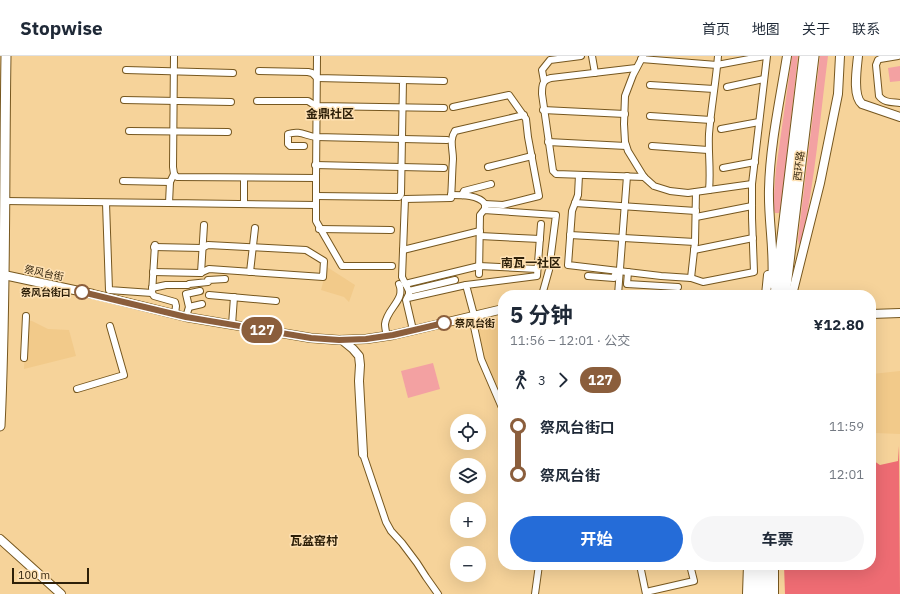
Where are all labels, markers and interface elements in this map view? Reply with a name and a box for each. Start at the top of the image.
text: Stopwise [20,16,103,40]
text: 首页 [702,20,730,38]
text: 地图 [752,20,780,38]
text: 关于 [802,20,830,38]
text: 联系 [852,20,880,38]
district label: 金鼎社区 [306,106,354,121]
street label: 西环路 [791,150,807,182]
district label: 南瓦一社区 [501,255,561,270]
street label: 祭风台街 [23,262,65,284]
marker: 祭风台街口 [74,284,90,300]
place label: 祭风台街口 [21,286,71,299]
text: 5 分钟 [510,300,572,329]
marker: 祭风台街 [436,315,452,331]
text: ¥12.80 [814,315,864,334]
line badge: 127 [239,317,285,343]
place label: 祭风台街 [455,317,495,330]
text: 127 [249,321,275,339]
text: 11:56 – 12:01 · 公交 [510,332,630,349]
icon: walk [510,369,532,391]
icon: forward [552,369,574,391]
text: 127 [588,371,613,389]
text: 3 [538,372,546,389]
map controls [450,414,486,582]
button: locate [450,414,486,450]
text: 祭风台街口 [540,418,615,437]
text: 11:59 [829,418,864,435]
button: layers [450,458,486,494]
text: 祭风台街 [540,466,600,485]
text: 12:01 [829,466,864,483]
button: + [450,502,486,538]
button: 开始 [510,516,683,562]
button: 车票 [691,516,864,562]
district label: 瓦盆窑村 [290,533,338,548]
button: − [450,546,486,582]
scale bar [12,566,89,585]
text: 100 m [18,568,50,582]

